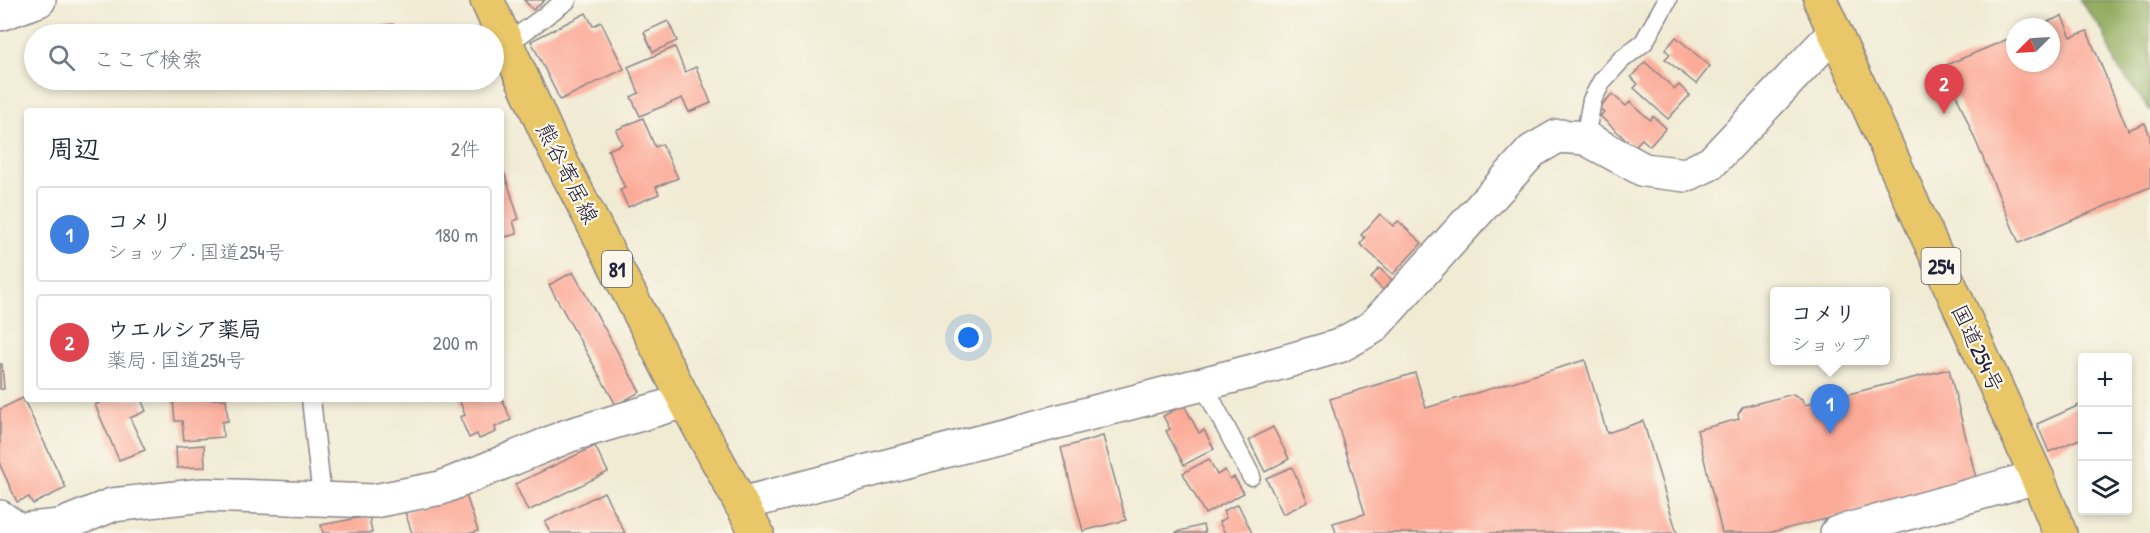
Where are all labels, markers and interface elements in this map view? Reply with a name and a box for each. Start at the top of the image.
north arrow [2006,18,2060,72]
search box [24,24,504,90]
icon: search [45,41,78,74]
text: ここで検索 [93,44,203,74]
pin: 2 [1924,64,1964,114]
street label: 熊谷寄居線 [530,117,606,229]
text: 周辺 [48,131,100,166]
text: 2件 [451,135,480,162]
text: コメリ [107,206,173,236]
text: 1 [66,221,73,248]
text: 180 m [435,221,478,248]
text: ショップ · 国道254号 [107,238,285,265]
road number: 254 [1922,248,1960,284]
road number: 81 [602,251,632,287]
popup [1770,287,1890,365]
text: コメリ [1790,298,1856,328]
street label: 国道254号 [1945,299,2011,397]
text: ウエルシア薬局 [107,314,261,344]
your location [954,323,983,352]
text: 2 [65,329,74,356]
text: 200 m [433,329,478,356]
text: ショップ [1790,330,1870,357]
text: 薬局 · 国道254号 [107,346,246,373]
map controls [2078,353,2132,515]
button: + [2078,353,2132,407]
pin: 1 [1810,384,1850,434]
button: − [2078,407,2132,461]
button: layers [2078,461,2132,515]

